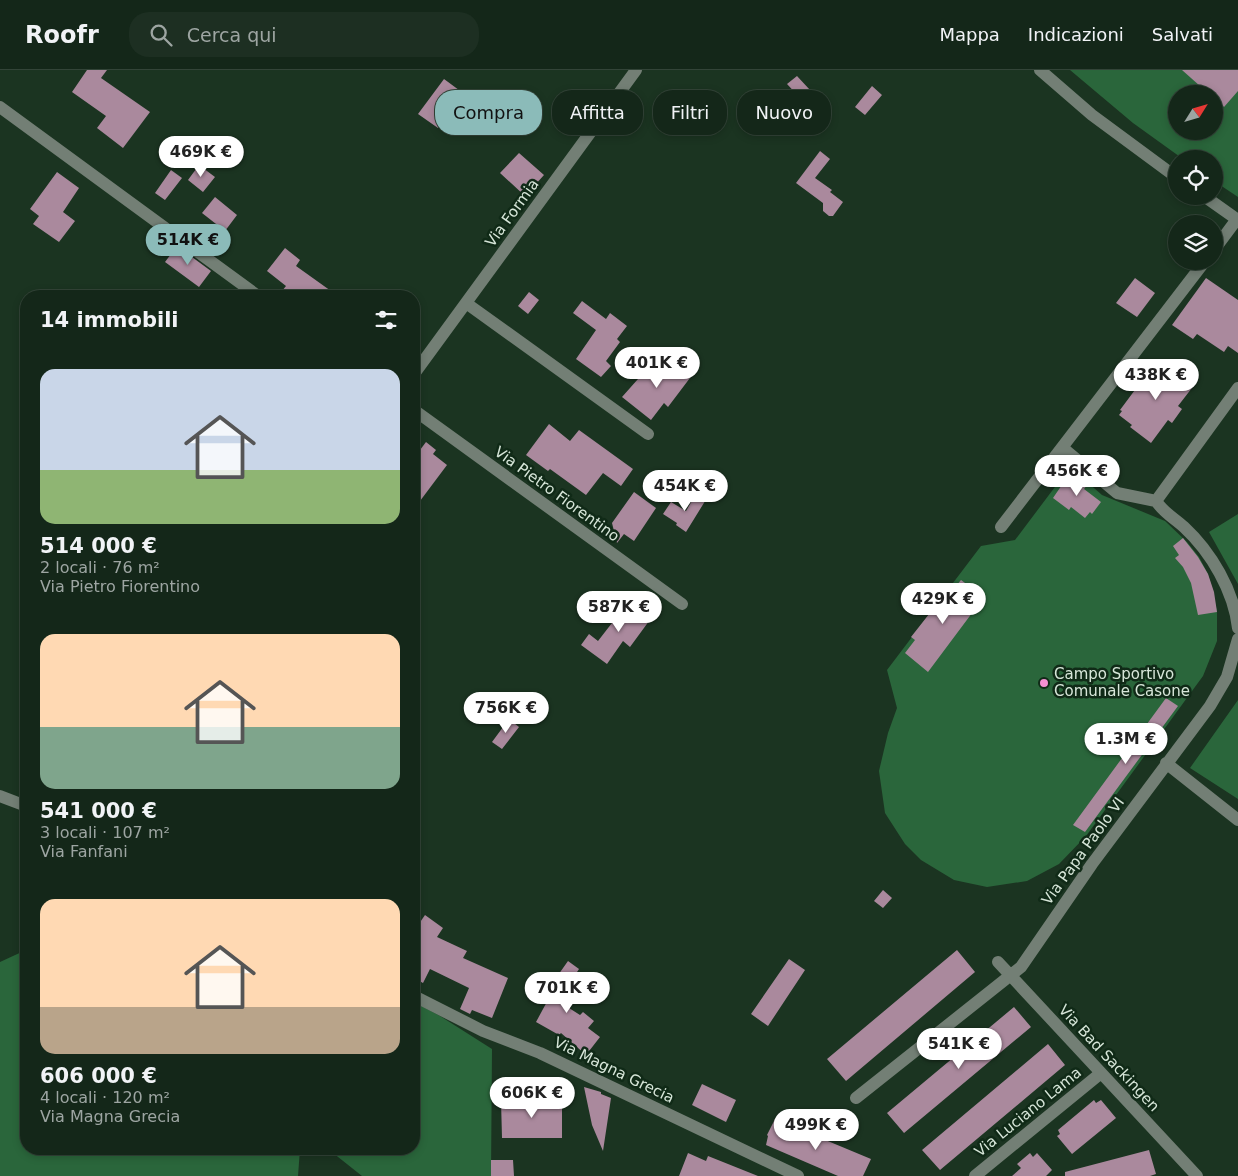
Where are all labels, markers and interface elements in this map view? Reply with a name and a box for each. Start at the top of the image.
search box [129,12,479,57]
text: Roofr [25,21,99,49]
icon: search [147,21,175,49]
text: Cerca qui [187,24,277,46]
text: Mappa [939,24,1000,45]
text: Indicazioni [1028,24,1124,45]
text: Salvati [1152,24,1213,45]
north arrow [1168,85,1222,140]
map controls [1168,85,1223,270]
chip: Compra [435,90,542,135]
chip: Affitta [552,90,643,135]
chip: Filtri [653,90,727,135]
chip: Nuovo [737,90,831,135]
pin: 469K € [160,136,242,178]
text: 469K € [170,142,232,161]
button: locate [1168,150,1223,205]
street label: Via Formia [481,176,543,250]
button: layers [1168,215,1223,270]
pin: 514K € [147,224,229,266]
text: 514K € [157,230,219,249]
icon: filters [372,306,400,334]
text: 14 immobili [40,308,179,332]
pin: 401K € [616,346,698,389]
text: 401K € [626,353,688,372]
pin: 438K € [1115,358,1197,401]
text: 438K € [1125,365,1187,384]
icon: home [175,402,265,492]
street label: Via Pietro Fiorentino [491,443,623,545]
pin: 456K € [1036,454,1118,497]
text: 456K € [1046,461,1108,480]
pin: 454K € [644,470,726,512]
text: 454K € [654,476,716,495]
text: 514 000 € [40,534,157,558]
text: 2 locali · 76 m² [40,558,160,577]
text: Via Pietro Fiorentino [40,577,200,596]
pin: 429K € [902,582,984,625]
text: 429K € [912,589,974,608]
pin: 587K € [578,590,660,633]
text: 587K € [588,597,650,616]
place label: Campo Sportivo Comunale Casone [1054,665,1190,700]
icon: home [175,667,265,757]
marker: Campo Sportivo Comunale Casone [1038,677,1050,689]
pin: 756K € [465,692,547,734]
text: 756K € [475,698,537,717]
pin: 1.3M € [1085,722,1167,765]
text: 1.3M € [1096,729,1156,748]
street label: Via Papa Paolo VI [1038,794,1128,908]
text: 541 000 € [40,799,157,823]
text: 3 locali · 107 m² [40,823,170,842]
text: Via Fanfani [40,842,128,861]
icon: home [175,932,265,1022]
pin: 701K € [526,972,608,1014]
text: 701K € [536,978,598,997]
street label: Via Bad Sackingen [1055,1001,1163,1115]
pin: 541K € [918,1028,1000,1070]
street label: Via Magna Grecia [551,1033,677,1107]
text: 541K € [928,1034,990,1053]
street label: Via Luciano Lama [971,1063,1085,1161]
text: 606 000 € [40,1064,157,1088]
pin: 606K € [491,1076,573,1119]
text: 606K € [501,1083,563,1102]
text: 4 locali · 120 m² [40,1088,170,1107]
text: Via Magna Grecia [40,1107,180,1126]
pin: 499K € [775,1108,857,1151]
text: 499K € [785,1115,847,1134]

